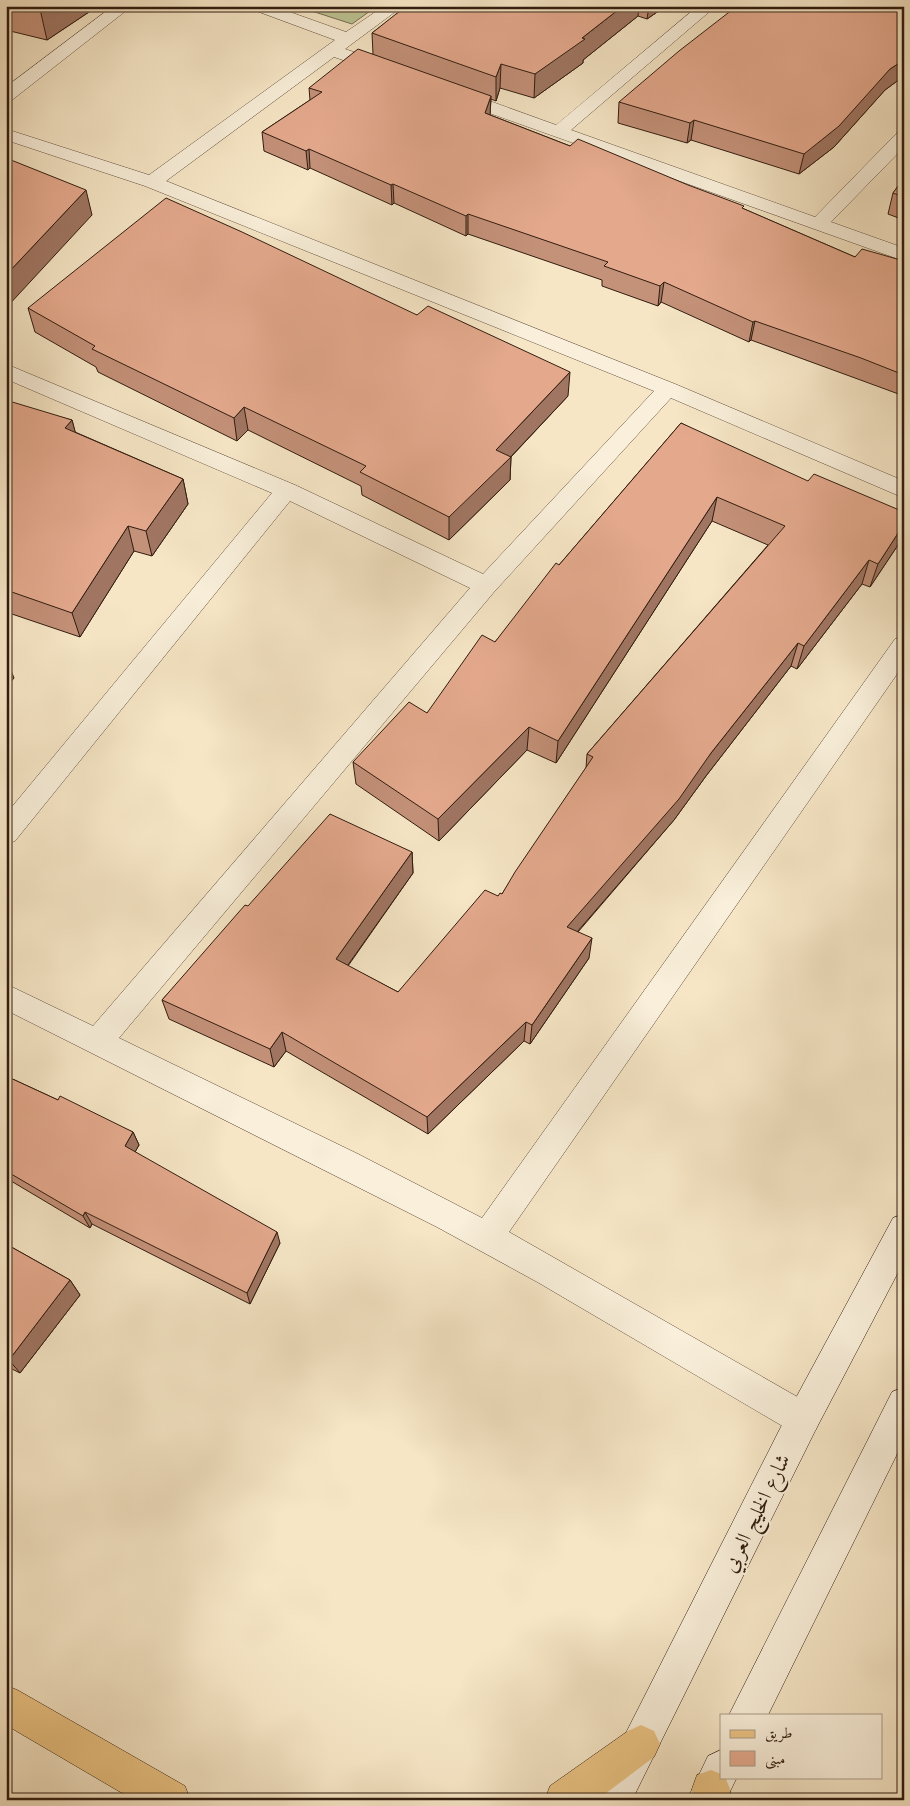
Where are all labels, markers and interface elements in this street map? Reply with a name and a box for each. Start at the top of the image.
street label: شارع الخليج العربي [715,1449,801,1579]
legend [720,1714,882,1778]
text: طريق [765,1723,792,1743]
text: مبنى [765,1749,785,1770]

